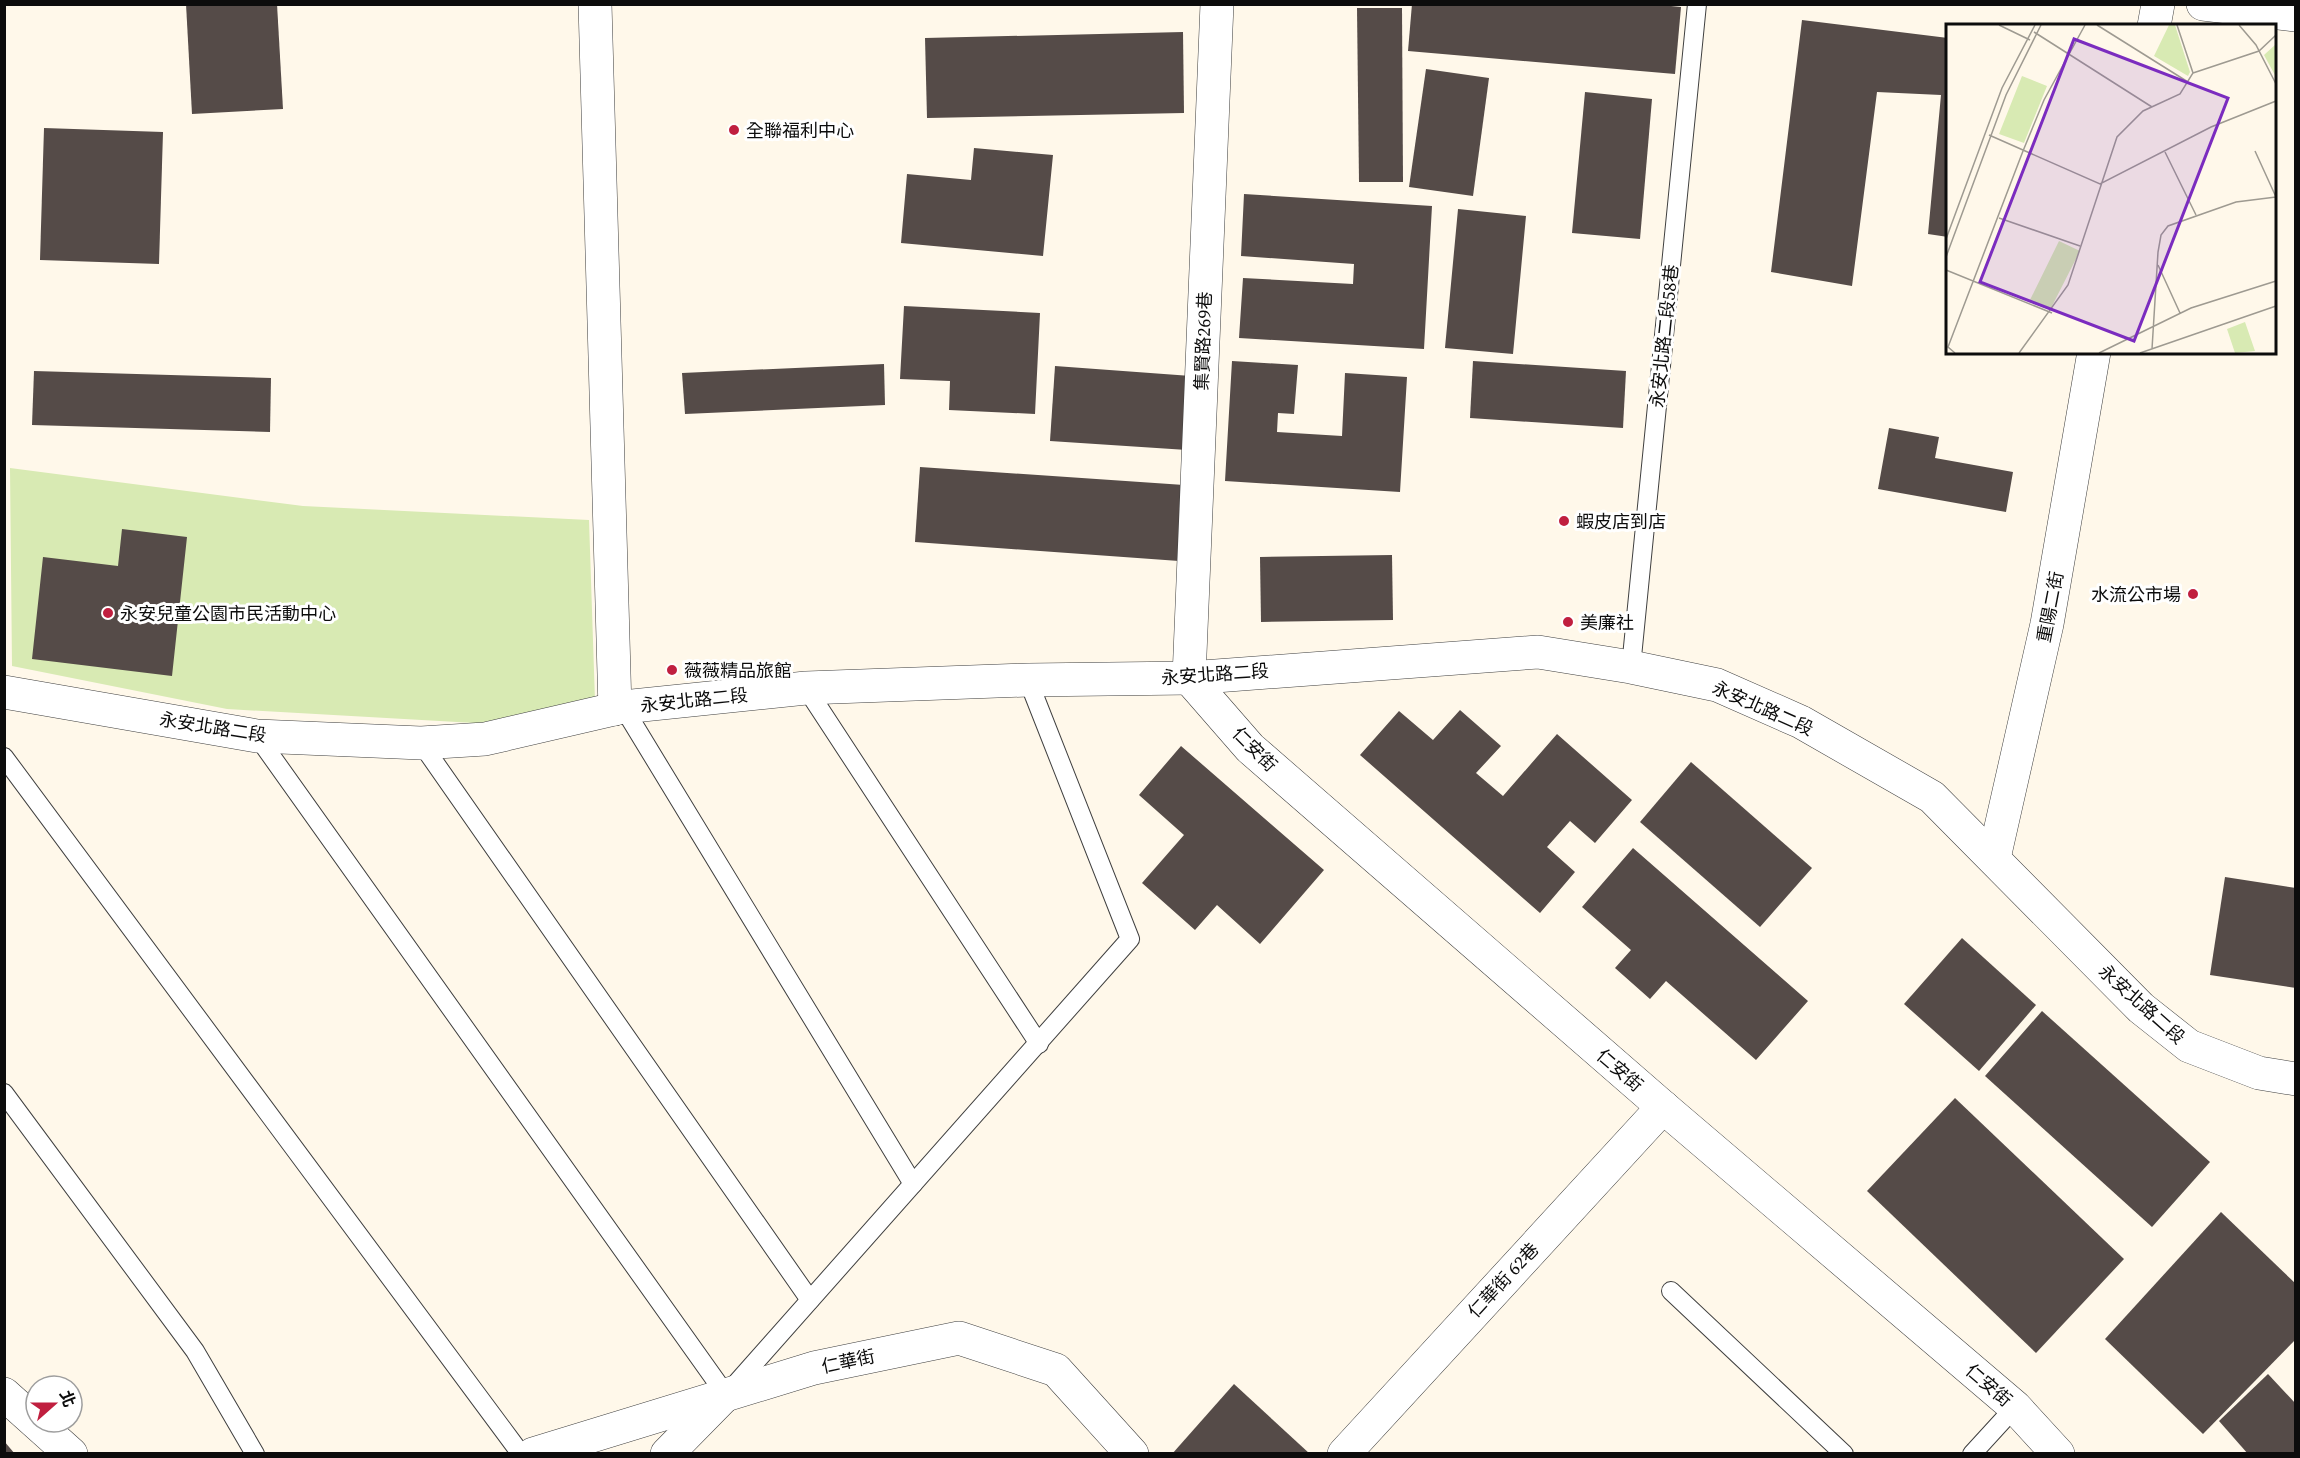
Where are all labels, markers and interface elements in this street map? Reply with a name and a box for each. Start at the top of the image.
inset map [1946,24,2276,354]
place label: 全聯福利中心 [746,118,854,143]
marker: 全聯福利中心 [727,123,741,137]
street label: 永安北路二段58巷 [1644,263,1684,409]
street label: 集賢路269巷 [1189,291,1217,391]
place label: 蝦皮店到店 [1576,509,1666,534]
marker: 蝦皮店到店 [1557,514,1571,528]
street label: 重陽二街 [2031,569,2069,645]
place label: 水流公市場 [2091,582,2181,607]
marker: 水流公市場 [2186,587,2200,601]
place label: 永安兒童公園市民活動中心 [120,601,336,626]
marker: 永安兒童公園市民活動中心 [101,606,115,620]
place label: 美廉社 [1580,610,1634,635]
marker: 美廉社 [1561,615,1575,629]
place label: 薇薇精品旅館 [684,658,792,683]
street label: 永安北路二段 [1160,658,1270,690]
marker: 薇薇精品旅館 [665,663,679,677]
street label: 永安北路二段 [1709,675,1817,741]
street label: 永安北路二段 [639,682,749,718]
street label: 永安北路二段 [158,706,268,748]
street label: 仁安街 [1227,721,1283,777]
street label: 永安北路二段 [2094,959,2190,1049]
street label: 仁安街 [1591,1043,1649,1097]
street label: 仁華街 62巷 [1462,1237,1544,1323]
street label: 仁華街 [819,1343,877,1379]
street label: 仁安街 [1960,1358,2018,1412]
north arrow [24,1374,84,1434]
text: 北 [55,1387,81,1410]

